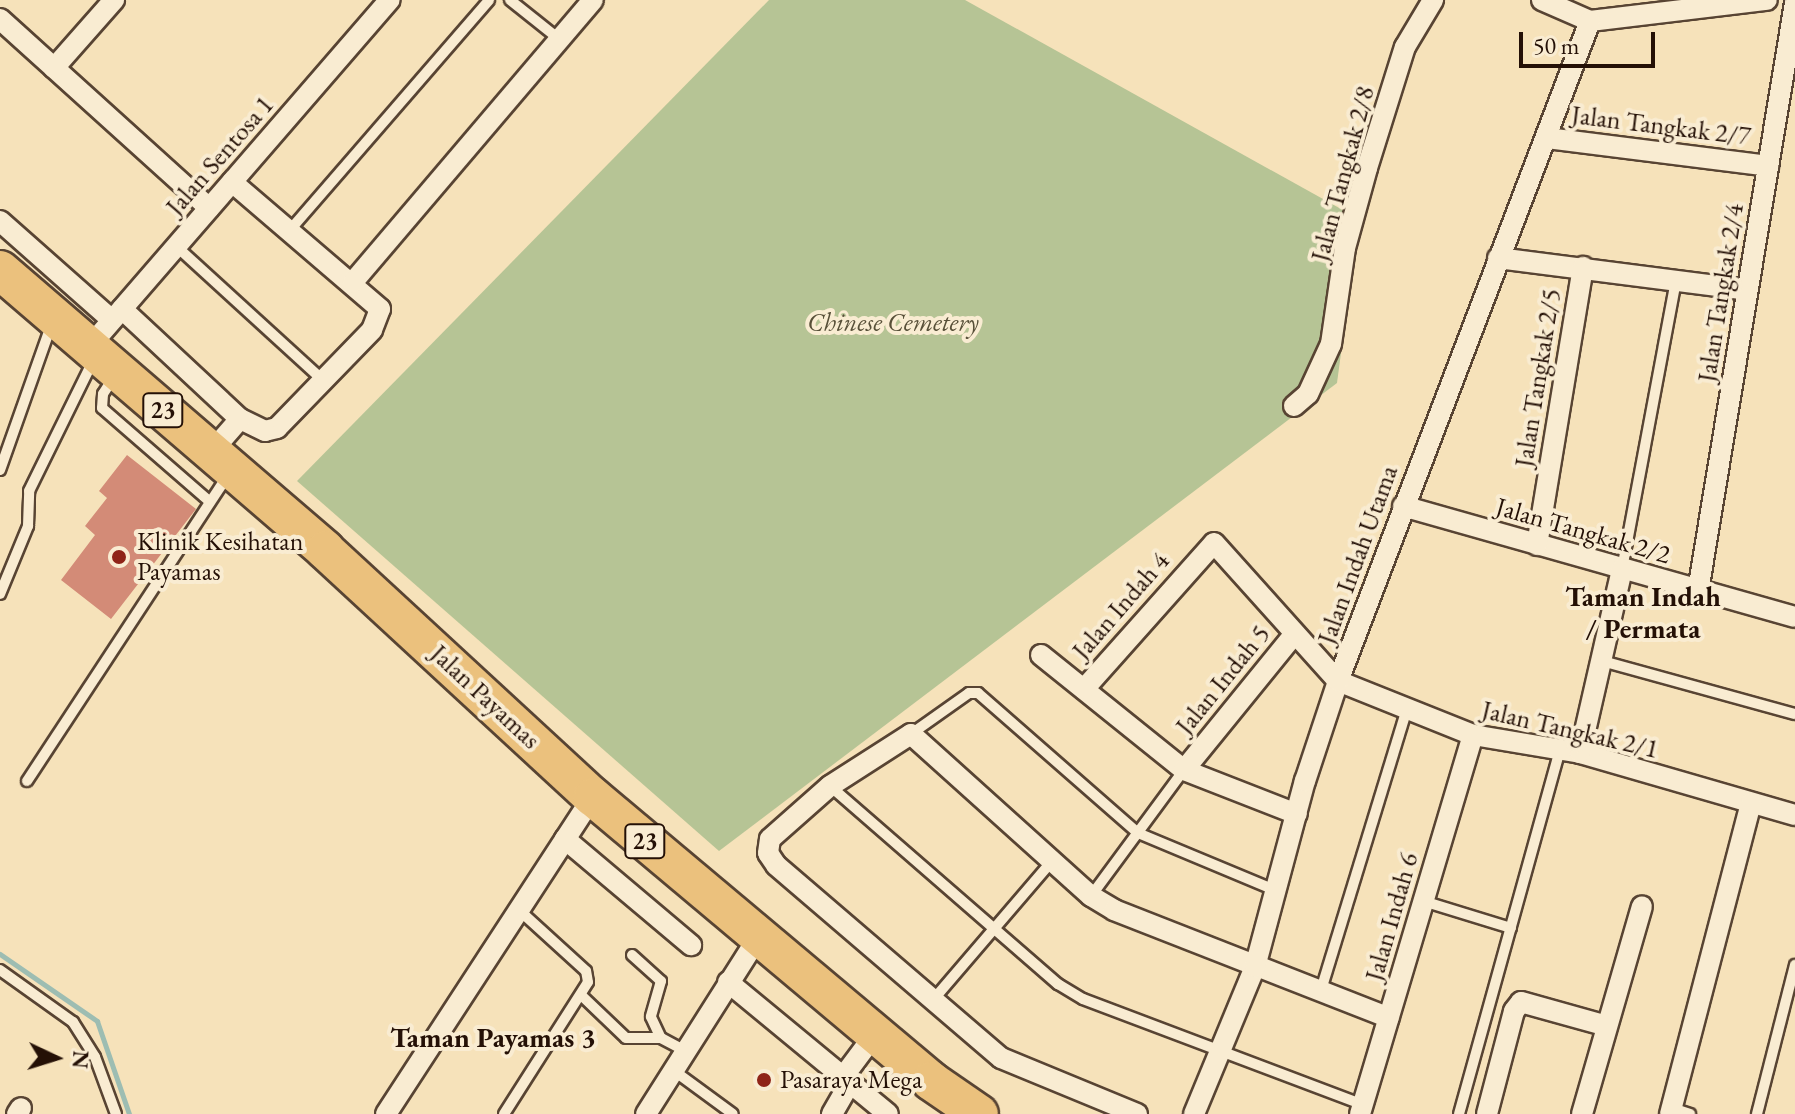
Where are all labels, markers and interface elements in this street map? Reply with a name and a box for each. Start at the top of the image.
scale bar [1523,16,1659,66]
text: 50 m [1533,30,1580,61]
street label: Jalan Tangkak 2/8 [1305,83,1381,265]
street label: Jalan Sentosa 1 [160,90,280,222]
street label: Jalan Tangkak 2/7 [1570,100,1752,152]
street label: Jalan Tangkak 2/4 [1692,202,1750,384]
street label: Jalan Tangkak 2/5 [1509,287,1567,469]
park label: Chinese Cemetery [807,307,979,339]
road number: 23 [141,390,185,430]
street label: Jalan Indah Utama [1311,461,1405,649]
street label: Jalan Tangkak 2/2 [1492,491,1674,571]
place label: Klinik Kesihatan Payamas [137,526,303,588]
marker: Klinik Kesihatan Payamas [108,546,130,568]
street label: Jalan Indah 4 [1066,546,1176,666]
district label: Taman Indah / Permata [1565,579,1721,645]
street label: Jalan Indah 5 [1169,619,1277,741]
street label: Jalan Payamas [424,638,546,756]
street label: Jalan Tangkak 2/1 [1479,695,1661,765]
road number: 23 [623,821,667,861]
street label: Jalan Indah 6 [1359,849,1425,985]
north arrow [16,1018,96,1098]
district label: Taman Payamas 3 [390,1020,596,1054]
text: N [65,1050,96,1070]
place label: Pasaraya Mega [780,1064,922,1096]
marker: Pasaraya Mega [755,1071,773,1089]

